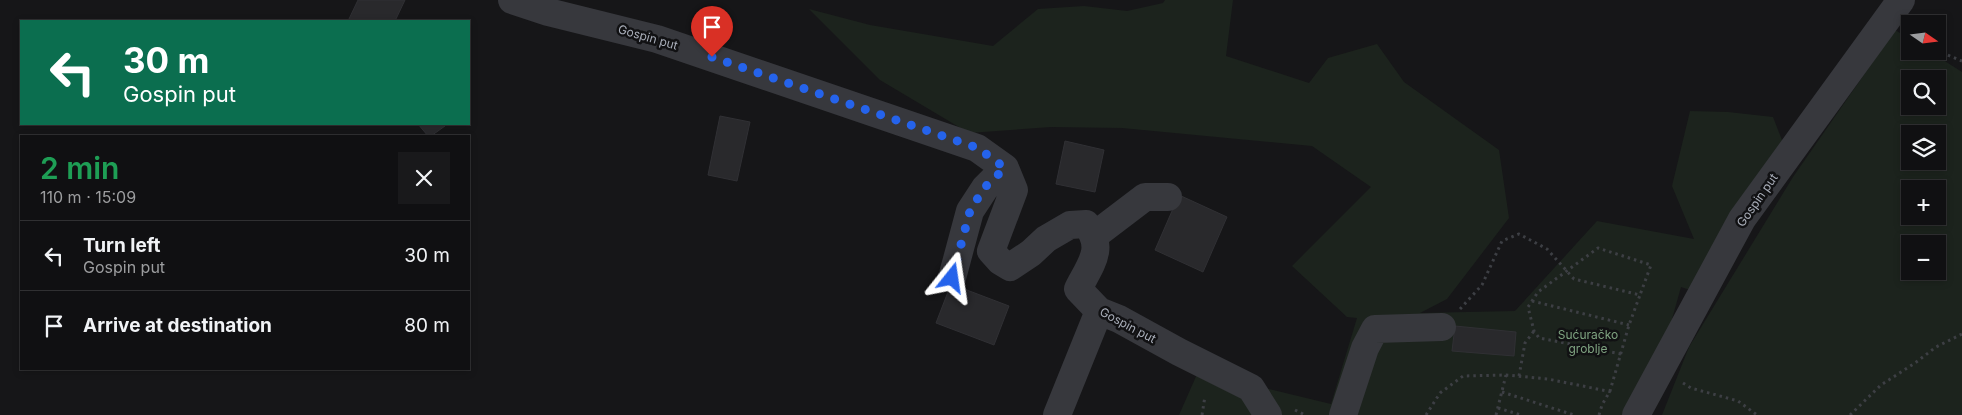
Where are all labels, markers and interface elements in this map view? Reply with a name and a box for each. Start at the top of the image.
pin [691,6,733,57]
icon: arrive [698,13,726,41]
north arrow [1901,15,1946,60]
map controls [1901,15,1946,280]
street label: Gospin put [616,21,680,53]
text: 30 m [123,39,209,81]
icon: left [40,40,105,105]
button: search [1901,70,1946,115]
text: Gospin put [123,81,236,107]
button: layers [1901,125,1946,170]
text: 2 min [40,150,119,186]
button: close [398,152,450,204]
street label: Gospin put [1733,170,1781,230]
button: + [1901,180,1946,225]
text: 110 m · 15:09 [40,187,136,207]
text: Turn left [83,234,161,257]
button: − [1901,235,1946,280]
icon: left [40,242,68,270]
text: 30 m [404,244,450,267]
position arrow [925,251,977,303]
text: Gospin put [83,257,165,277]
street label: Gospin put [1097,304,1159,346]
icon: arrive [40,312,68,340]
text: Arrive at destination [83,314,272,337]
text: 80 m [404,314,450,337]
park label: Sućuračko groblje [1558,327,1618,356]

